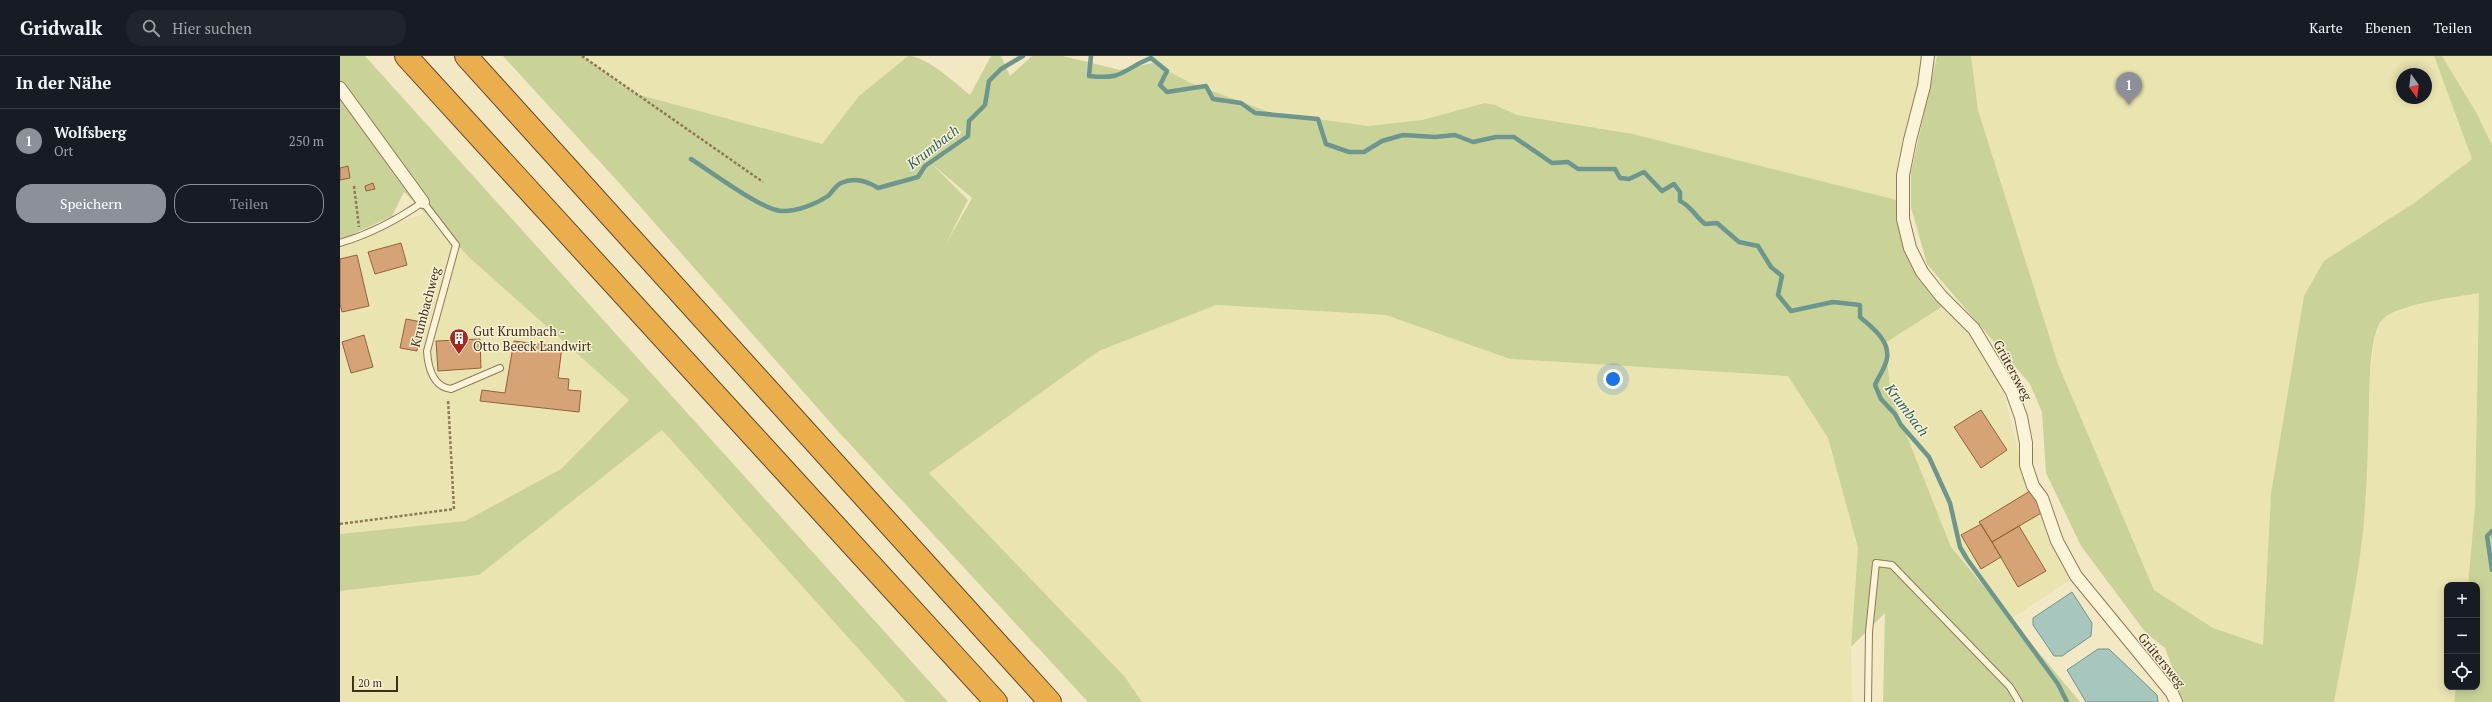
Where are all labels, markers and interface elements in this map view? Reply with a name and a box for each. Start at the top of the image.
search box [126,10,406,46]
text: Gridwalk [20,15,102,40]
icon: search [140,17,162,39]
text: Hier suchen [172,18,252,38]
text: Karte [2309,18,2343,37]
text: Ebenen [2365,18,2411,37]
text: Teilen [2433,18,2472,37]
north arrow [2396,68,2432,104]
text: In der Nähe [16,71,111,94]
pin: 1 [2116,72,2142,105]
water label: Krumbach [902,120,963,174]
text: Wolfsberg [54,122,126,142]
text: 1 [25,132,33,150]
text: 250 m [289,132,324,150]
text: Ort [54,142,73,160]
button: Speichern [16,184,166,223]
button: Teilen [174,184,324,223]
street label: Krumbachweg [406,265,444,349]
place label: Gut Krumbach - Otto Beeck Landwirt [473,322,592,355]
building icon: Gut Krumbach - Otto Beeck Landwirt [448,327,470,355]
street label: Grütersweg [1990,337,2037,404]
your location [1603,369,1623,389]
water label: Krumbach [1881,379,1933,440]
map controls [2444,582,2480,690]
button: + [2444,582,2480,618]
button: − [2444,618,2480,654]
street label: Grütersweg [2134,629,2190,691]
button: locate [2444,654,2480,690]
scale bar [352,674,398,693]
text: 20 m [358,676,382,690]

